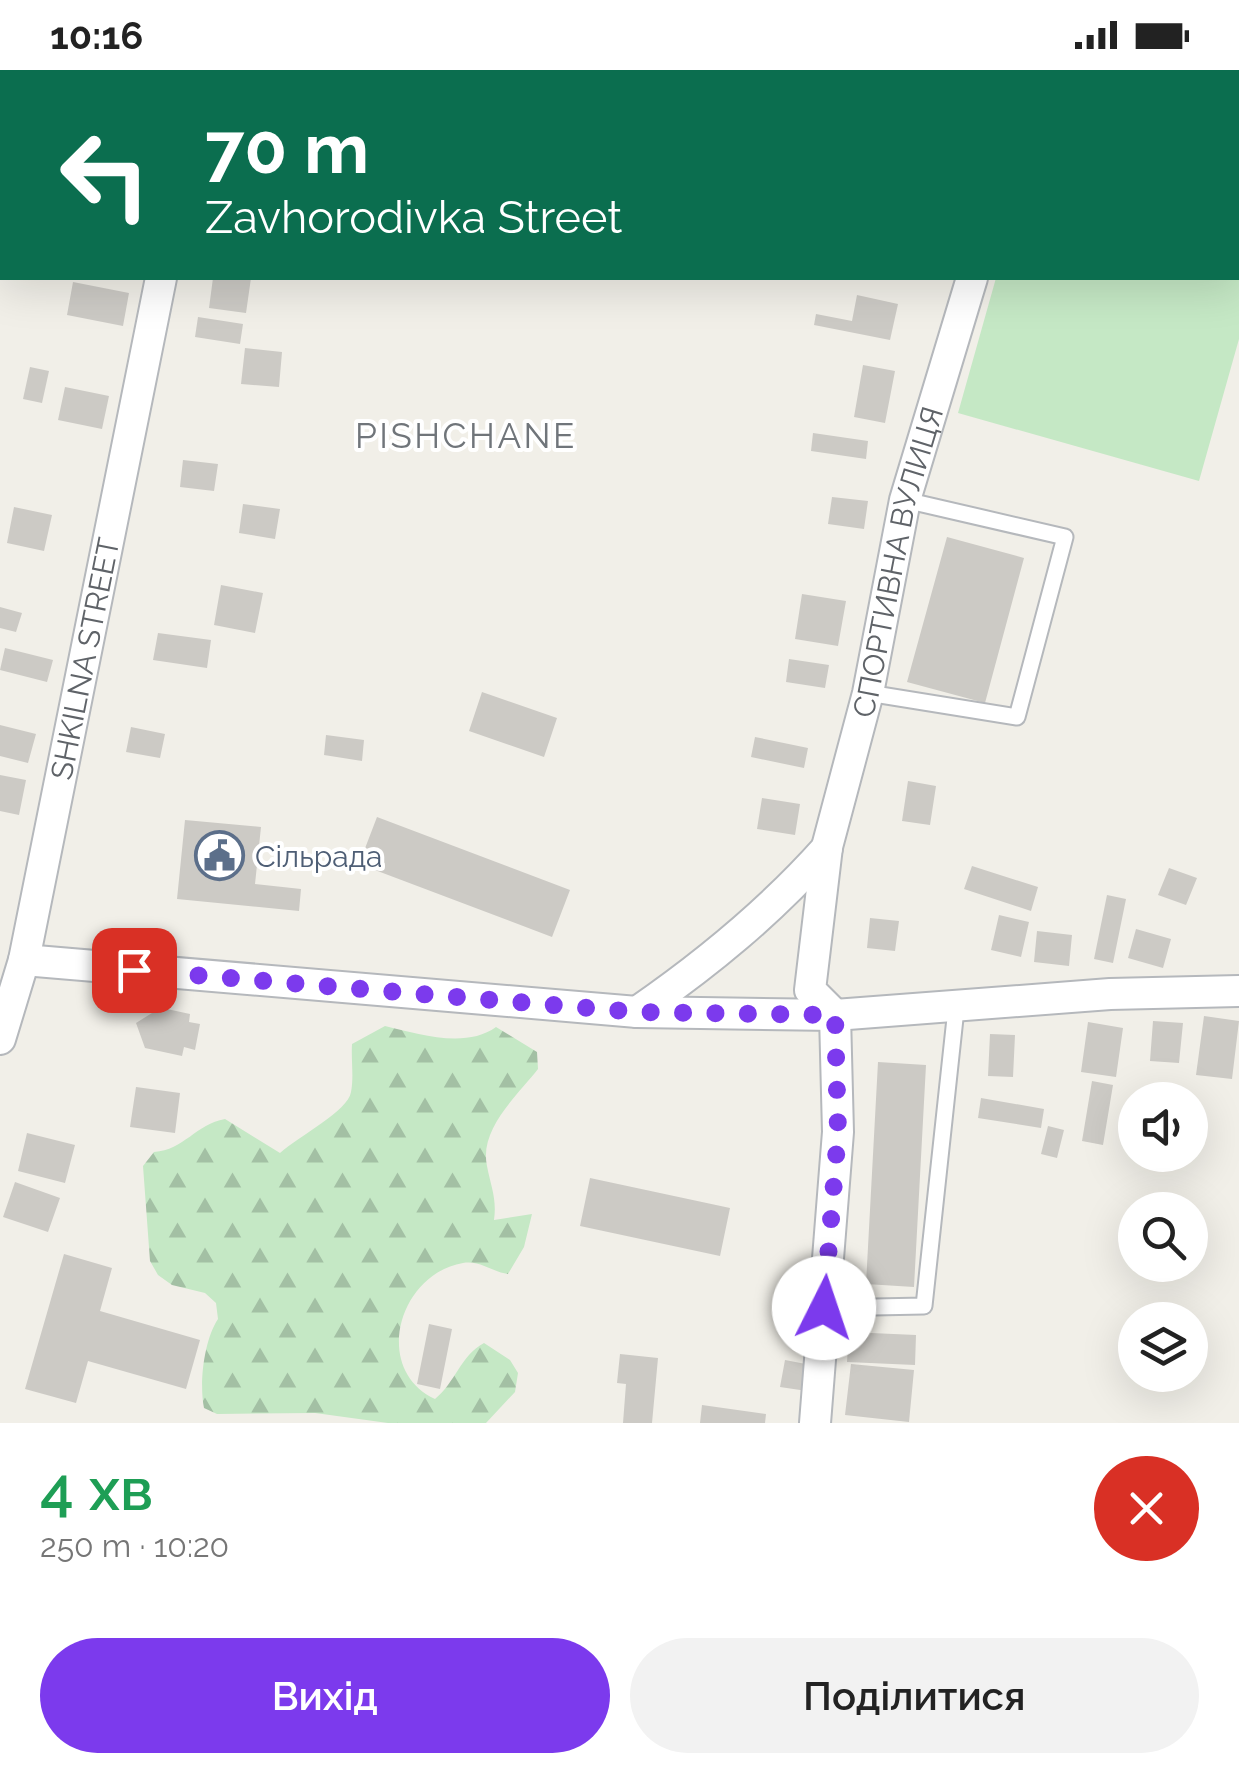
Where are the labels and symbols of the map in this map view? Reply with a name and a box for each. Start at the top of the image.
street label: СПОРТИВНА ВУЛИЦЯ [845,402,950,721]
district label: PISHCHANE [355,415,577,456]
street label: SHKILNA STREET [43,535,126,783]
public building icon: Сільрада [194,830,246,882]
place label: Сільрада [255,839,382,874]
pin [92,928,177,1013]
position arrow [772,1256,876,1360]

